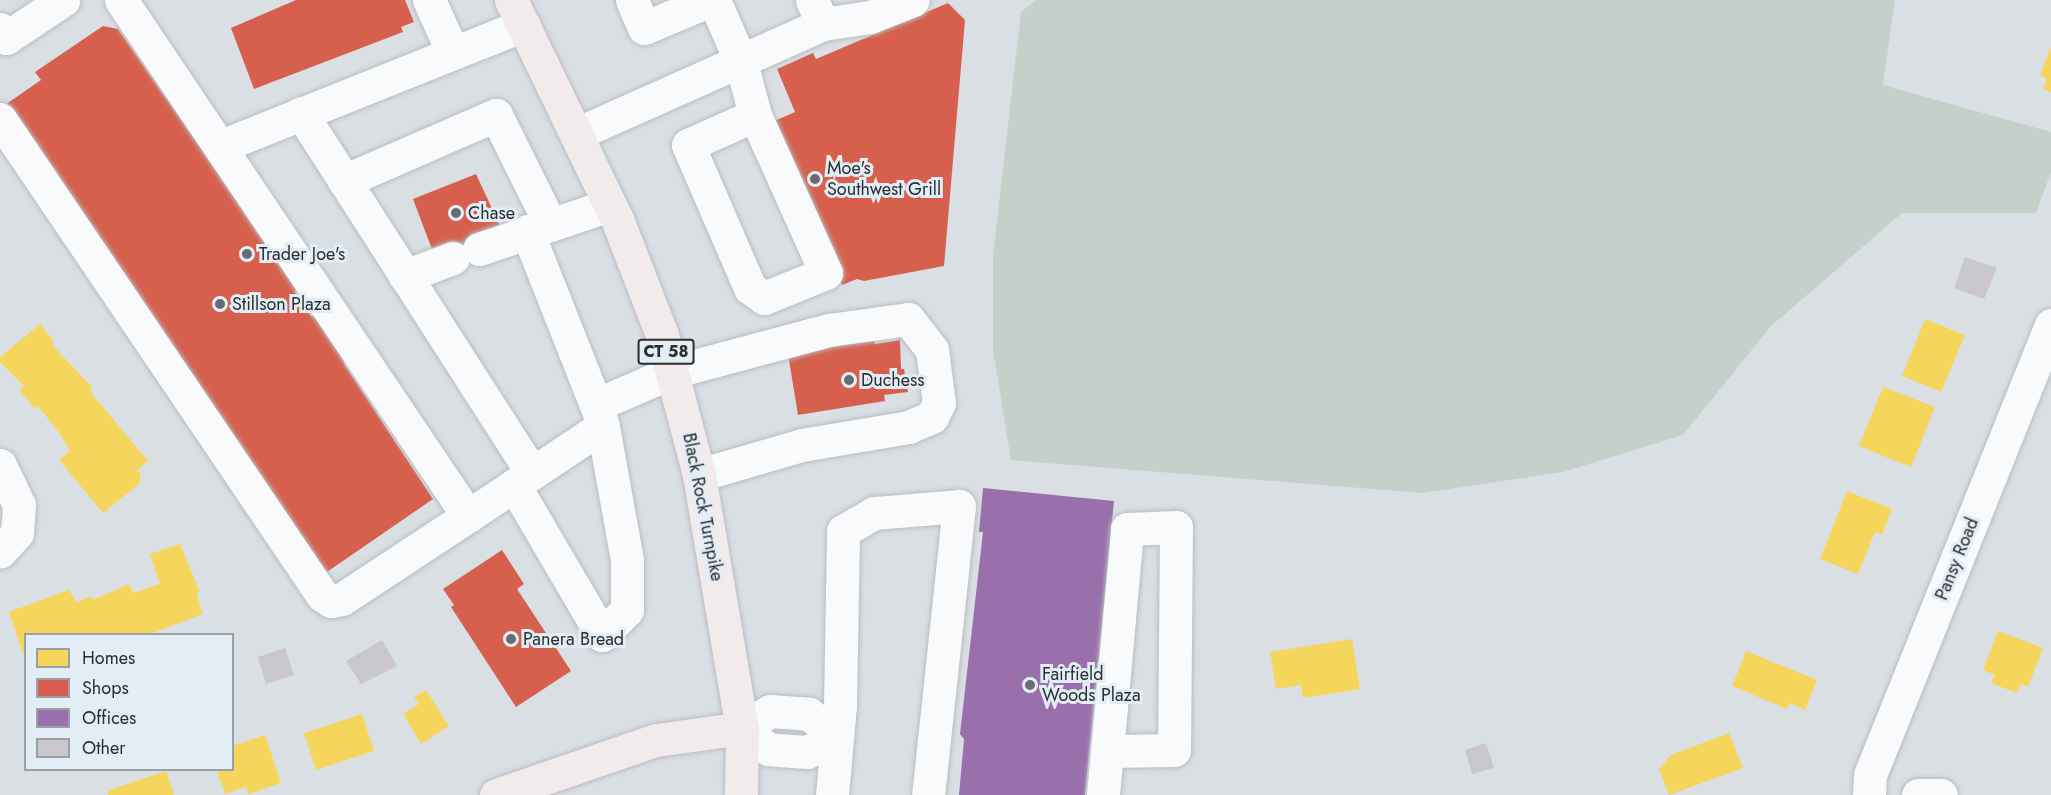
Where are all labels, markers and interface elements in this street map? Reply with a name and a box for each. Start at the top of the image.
place label: Moe's Southwest Grill [827,158,941,201]
marker: Moe's Southwest Grill [808,172,822,186]
place label: Chase [468,202,515,224]
marker: Chase [449,206,463,220]
place label: Trader Joe's [259,243,345,265]
marker: Trader Joe's [240,247,254,261]
place label: Stillson Plaza [232,293,331,315]
marker: Stillson Plaza [213,297,227,311]
road number: CT 58 [638,339,694,365]
place label: Duchess [861,369,925,391]
marker: Duchess [842,373,856,387]
street label: Black Rock Turnpike [678,431,728,583]
street label: Pansy Road [1931,515,1983,603]
place label: Panera Bread [523,628,624,650]
marker: Panera Bread [504,632,518,646]
legend [24,633,234,771]
text: Homes [82,645,135,671]
place label: Fairfield Woods Plaza [1042,664,1141,706]
text: Shops [82,675,129,701]
marker: Fairfield Woods Plaza [1023,678,1037,692]
text: Offices [82,705,136,731]
text: Other [82,735,125,761]

